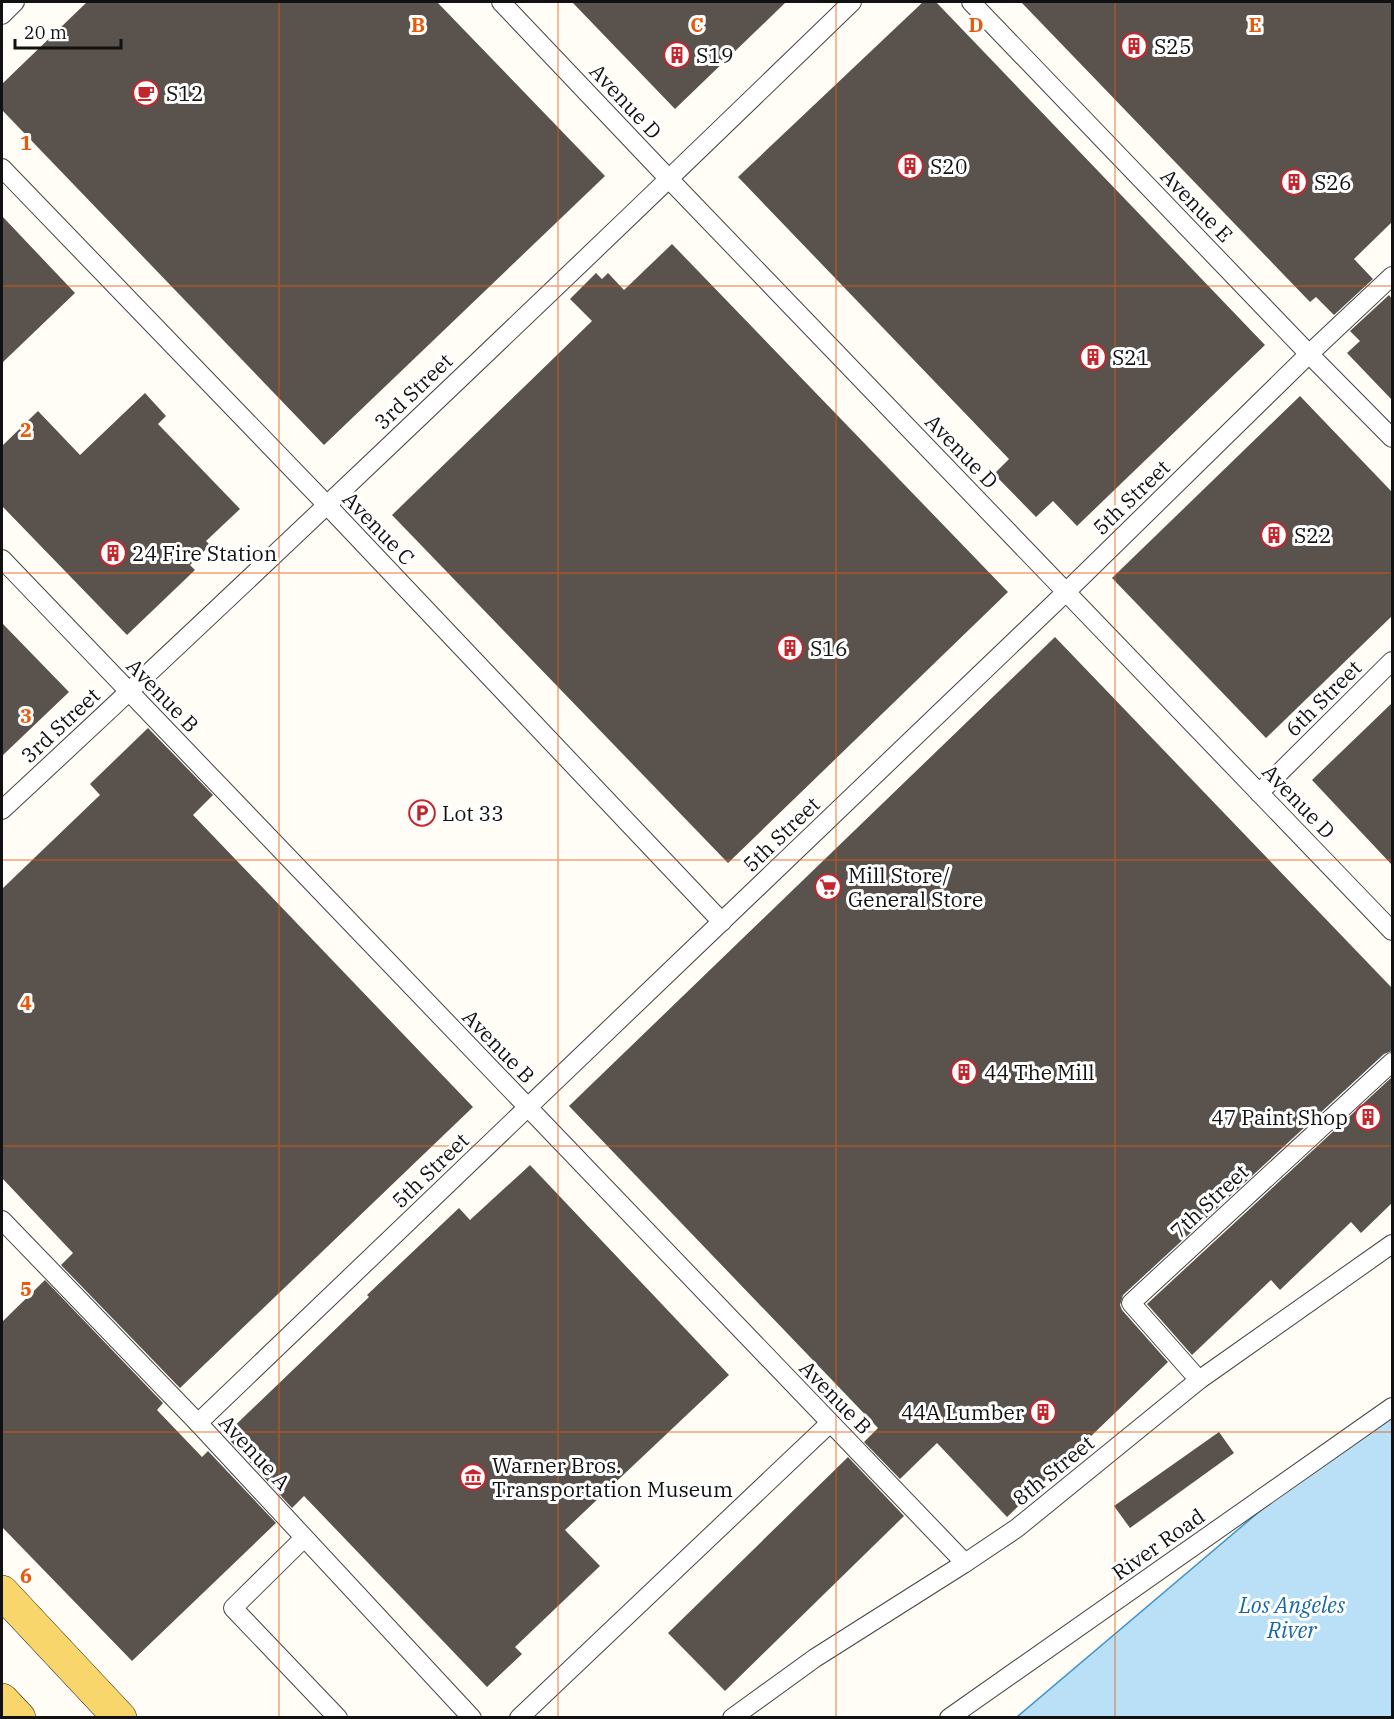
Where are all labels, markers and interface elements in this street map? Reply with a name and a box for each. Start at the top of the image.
text: B [411,11,425,38]
text: C [690,11,704,38]
text: D [968,11,984,38]
text: E [1248,11,1262,38]
scale bar [15,12,122,50]
text: 20 m [24,21,67,44]
building icon: S25 [1119,31,1149,61]
place label: S25 [1154,32,1192,60]
building icon: S19 [662,40,692,70]
place label: S19 [696,41,734,69]
street label: Avenue D [584,57,668,145]
cafe icon: S12 [131,78,161,108]
place label: S12 [166,79,204,107]
text: 1 [20,129,32,156]
building icon: S20 [895,151,925,181]
place label: S20 [930,152,968,180]
street label: Avenue E [1155,162,1239,248]
building icon: S26 [1279,167,1309,197]
place label: S26 [1314,168,1352,196]
building icon: S21 [1078,342,1108,372]
place label: S21 [1112,343,1150,371]
street label: 3rd Street [368,347,458,435]
street label: Avenue D [919,408,1005,494]
text: 2 [20,416,32,443]
street label: 5th Street [1086,453,1176,541]
street label: Avenue C [337,485,421,571]
building icon: S22 [1259,520,1289,550]
place label: S22 [1294,521,1332,549]
building icon: 24 Fire Station [98,538,128,568]
place label: 24 Fire Station [132,539,277,567]
building icon: S16 [775,633,805,663]
place label: S16 [810,634,848,662]
street label: Avenue B [121,652,205,738]
street label: 6th Street [1279,654,1367,742]
street label: 3rd Street [15,682,105,768]
street label: Avenue D [1256,758,1342,844]
street label: 5th Street [736,790,826,878]
parking icon: Lot 33 [407,798,437,828]
place label: Lot 33 [442,799,504,827]
place label: Mill Store/ General Store [848,861,983,913]
supermarket icon: Mill Store/ General Store [813,872,843,902]
text: 4 [20,989,32,1016]
street label: Avenue B [457,1003,541,1089]
building icon: 44 The Mill [949,1057,979,1087]
place label: 44 The Mill [984,1058,1095,1086]
building icon: 47 Paint Shop [1353,1102,1383,1132]
place label: 47 Paint Shop [1211,1103,1348,1131]
street label: 5th Street [385,1126,475,1214]
street label: 7th Street [1164,1158,1254,1244]
text: 5 [20,1275,32,1302]
street label: Avenue B [794,1354,878,1440]
building icon: 44A Lumber [1028,1397,1058,1427]
place label: 44A Lumber [901,1398,1025,1426]
street label: Avenue A [213,1408,297,1496]
street label: 8th Street [1007,1429,1099,1511]
place label: Warner Bros. Transportation Museum [492,1451,733,1503]
museum icon: Warner Bros. Transportation Museum [458,1462,488,1492]
street label: River Road [1106,1502,1210,1586]
text: 6 [20,1562,32,1589]
water label: Los Angeles River [1238,1590,1346,1644]

